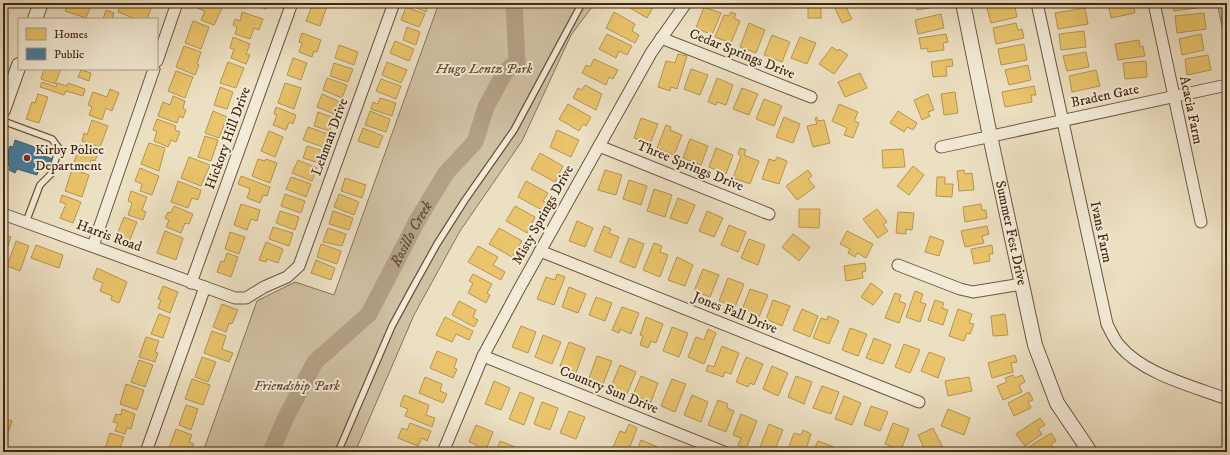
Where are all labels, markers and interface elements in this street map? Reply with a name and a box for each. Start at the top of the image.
legend [18,18,158,70]
street label: Cedar Springs Drive [687,25,798,83]
text: Homes [54,27,88,42]
text: Public [54,47,84,62]
park label: Hugo Lentz Park [435,60,533,78]
street label: Acacia Farm [1175,74,1207,146]
street label: Braden Gate [1069,80,1141,112]
street label: Hickory Hill Drive [201,84,255,192]
street label: Lehman Drive [308,96,352,178]
street label: Three Springs Drive [634,136,746,196]
place label: Kirby Police Department [35,141,104,175]
marker: Kirby Police Department [22,153,32,163]
street label: Misty Springs Drive [508,162,578,268]
street label: Summer Fest Drive [991,179,1031,287]
water label: Rosillo Creek [385,197,437,271]
street label: Ivans Farm [1086,200,1116,265]
street label: Harris Road [74,216,144,256]
street label: Jones Fall Drive [688,287,780,338]
street label: Country Sun Drive [557,362,661,418]
park label: Friendship Park [254,377,340,395]

